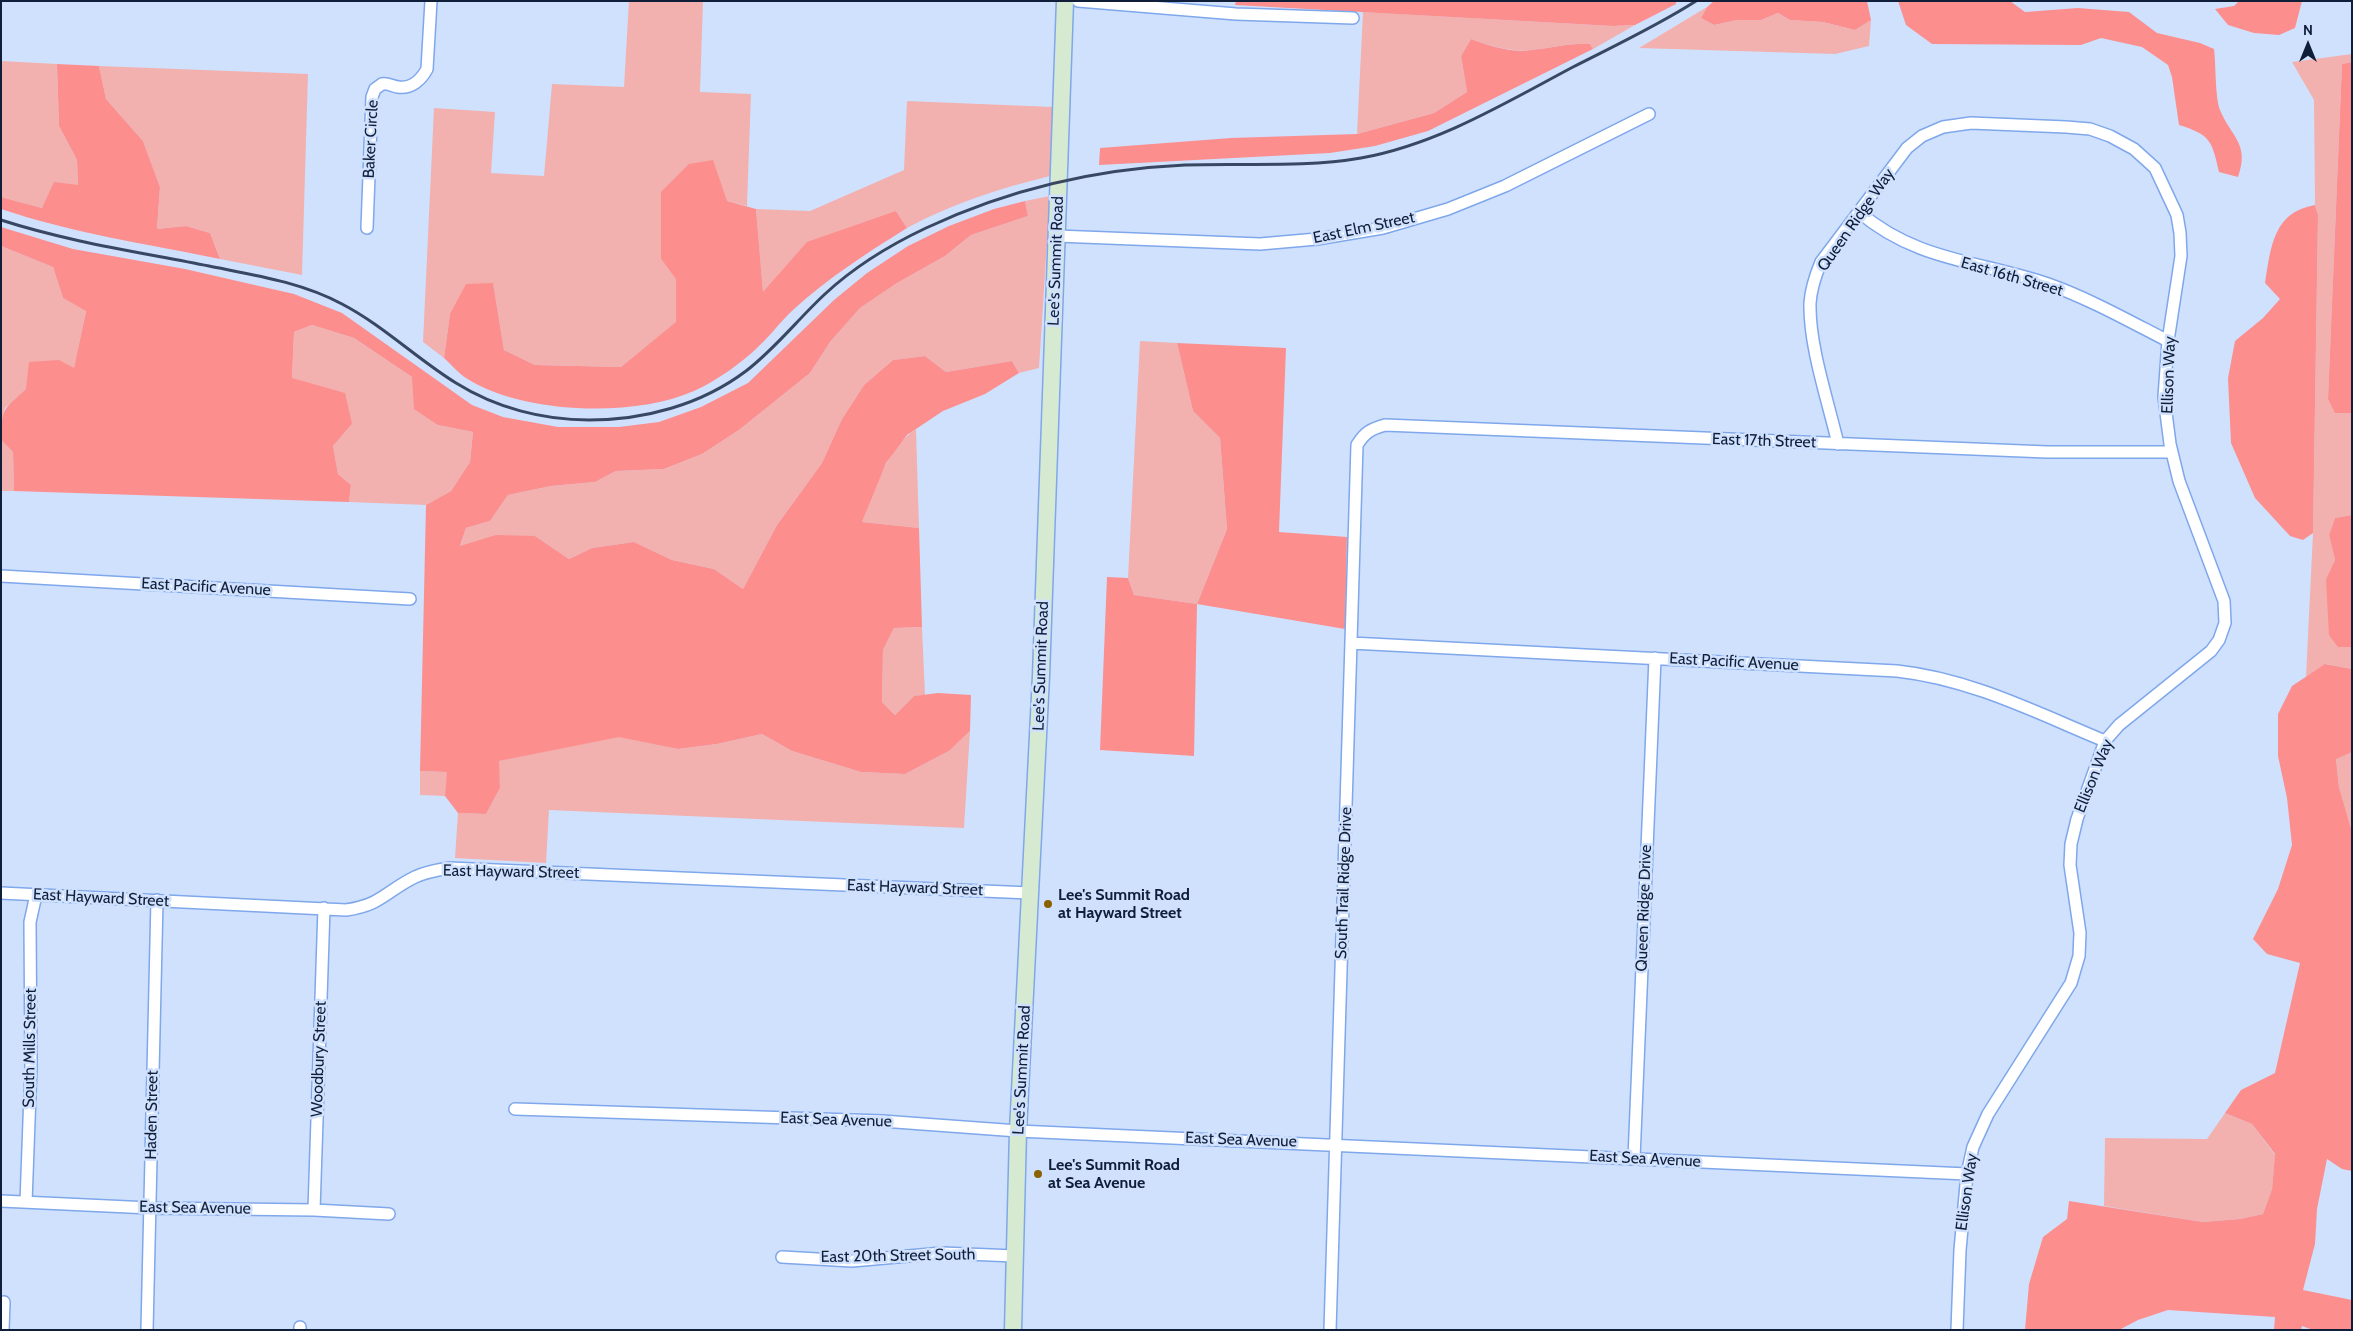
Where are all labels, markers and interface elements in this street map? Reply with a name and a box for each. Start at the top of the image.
north arrow [2283,20,2333,70]
text: N [2303,21,2313,39]
street label: Baker Circle [359,99,383,179]
street label: Queen Ridge Way [1813,165,1899,275]
street label: Lee's Summit Road [1044,196,1068,326]
street label: East Elm Street [1311,208,1417,248]
street label: East 16th Street [1959,253,2065,301]
street label: Ellison Way [2158,336,2180,414]
street label: East 17th Street [1712,430,1816,452]
street label: East Pacific Avenue [141,574,271,600]
street label: Lee's Summit Road [1029,601,1053,731]
street label: East Pacific Avenue [1669,649,1799,675]
street label: Ellison Way [2071,736,2117,816]
street label: South Trail Ridge Drive [1332,807,1356,959]
street label: Queen Ridge Drive [1632,844,1656,972]
street label: East Hayward Street [443,861,579,883]
street label: East Hayward Street [847,876,983,900]
street label: East Hayward Street [32,885,170,911]
place label: Lee's Summit Road at Hayward Street [1058,885,1190,923]
marker: Lee's Summit Road at Hayward Street [1042,898,1054,910]
street label: South Mills Street [19,988,41,1108]
street label: Woodbury Street [307,1001,331,1117]
street label: Lee's Summit Road [1009,1005,1035,1135]
street label: Haden Street [142,1070,162,1160]
street label: East Sea Avenue [780,1108,892,1132]
street label: East Sea Avenue [1185,1128,1297,1152]
street label: East Sea Avenue [1589,1146,1701,1172]
street label: Ellison Way [1952,1152,1982,1232]
place label: Lee's Summit Road at Sea Avenue [1048,1155,1180,1193]
marker: Lee's Summit Road at Sea Avenue [1032,1168,1044,1180]
street label: East Sea Avenue [139,1197,251,1219]
street label: East 20th Street South [821,1245,975,1267]

